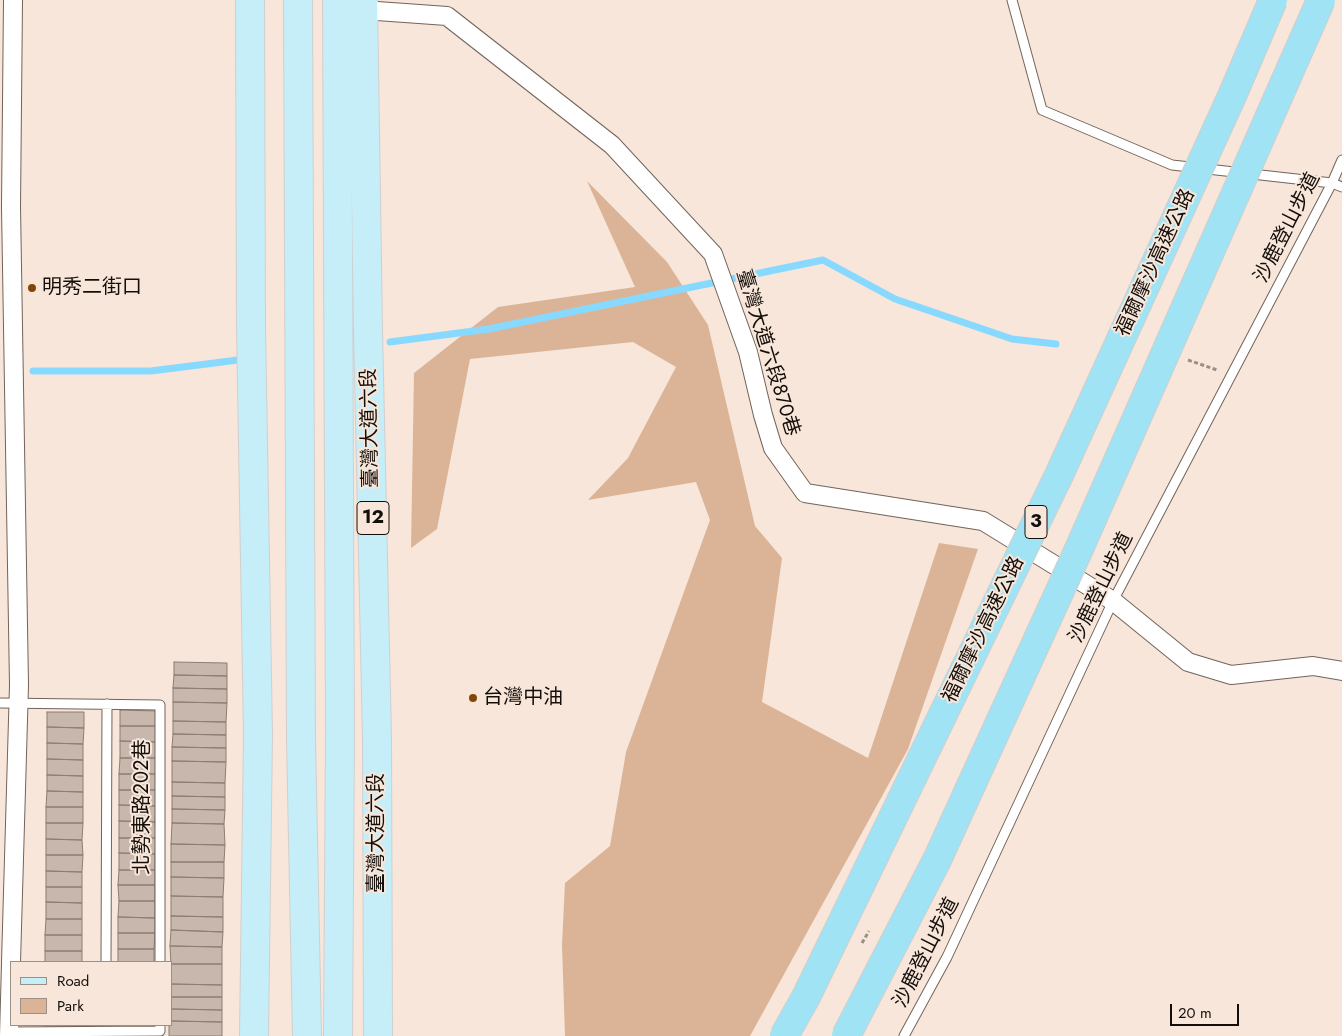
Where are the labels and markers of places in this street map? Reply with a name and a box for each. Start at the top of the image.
place label: 明秀二街口 [42,276,142,300]
marker: 明秀二街口 [26,282,38,294]
place label: 台灣中油 [483,686,563,710]
marker: 台灣中油 [467,692,479,704]

